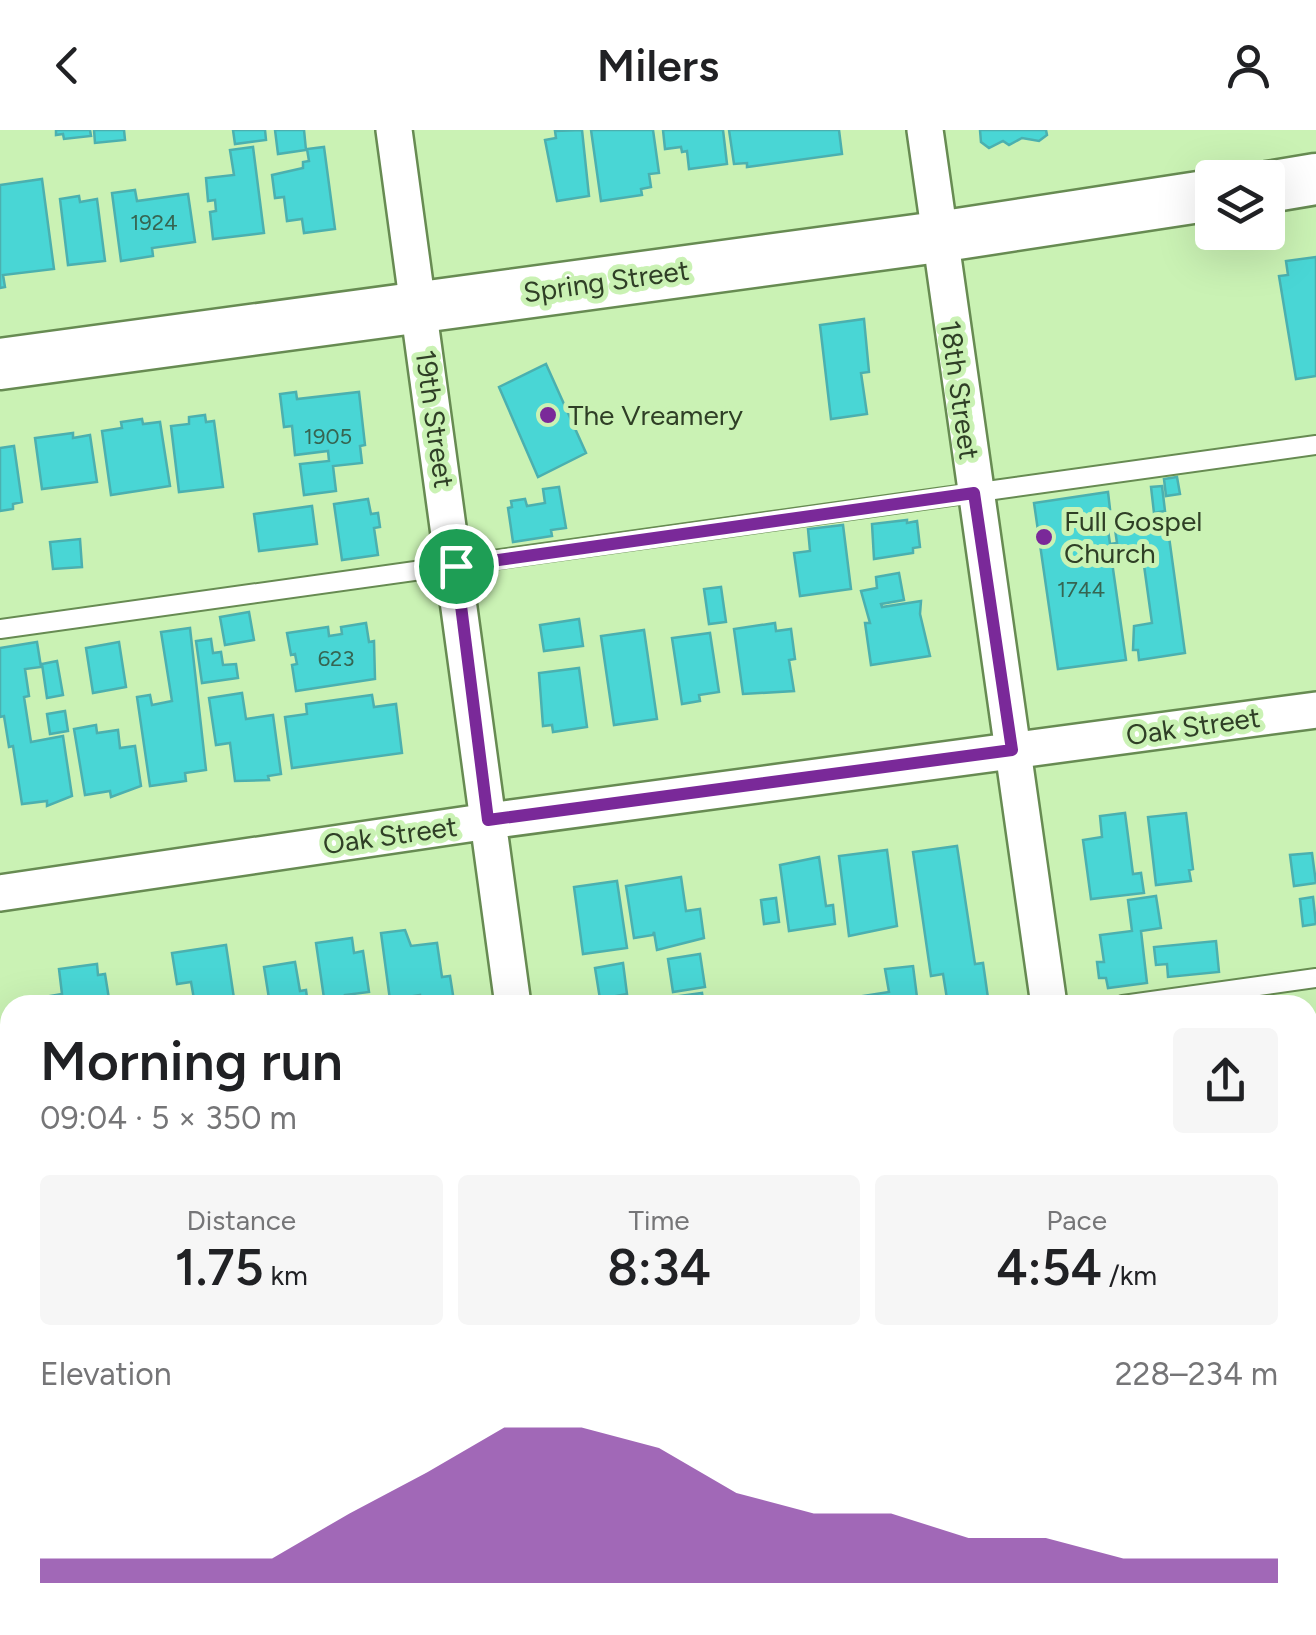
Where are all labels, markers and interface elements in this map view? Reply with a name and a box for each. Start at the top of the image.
icon: back [40,38,95,93]
text: Milers [597,38,719,92]
icon: person [1221,38,1276,93]
map controls [1195,160,1285,250]
button: layers [1195,160,1285,250]
house number: 1924 [130,209,178,236]
street label: Spring Street [521,253,691,309]
street label: 18th Street [933,318,987,462]
street label: 19th Street [408,348,462,490]
place label: The Vreamery [568,398,743,432]
marker: The Vreamery [537,404,559,426]
house number: 1905 [304,423,352,450]
place label: Full Gospel Church [1064,504,1202,570]
pin [414,524,499,609]
marker: Full Gospel Church [1033,526,1055,548]
icon: arrive [429,539,484,594]
house number: 1744 [1057,576,1105,603]
house number: 623 [318,645,354,672]
street label: Oak Street [1124,700,1262,752]
street label: Oak Street [321,809,459,861]
text: Morning run [40,1028,343,1094]
button: share [1173,1028,1278,1133]
text: 09:04 · 5 × 350 m [40,1099,297,1137]
text: Distance [186,1203,296,1237]
text: Time [628,1203,690,1237]
text: Pace [1046,1203,1107,1237]
text: 1.75 [175,1237,264,1298]
text: 8:34 [607,1237,711,1298]
text: 4:54 [996,1237,1102,1298]
text: km [264,1258,308,1292]
text: /km [1102,1258,1157,1292]
text: Elevation [40,1355,172,1393]
text: 228–234 m [1115,1355,1278,1393]

